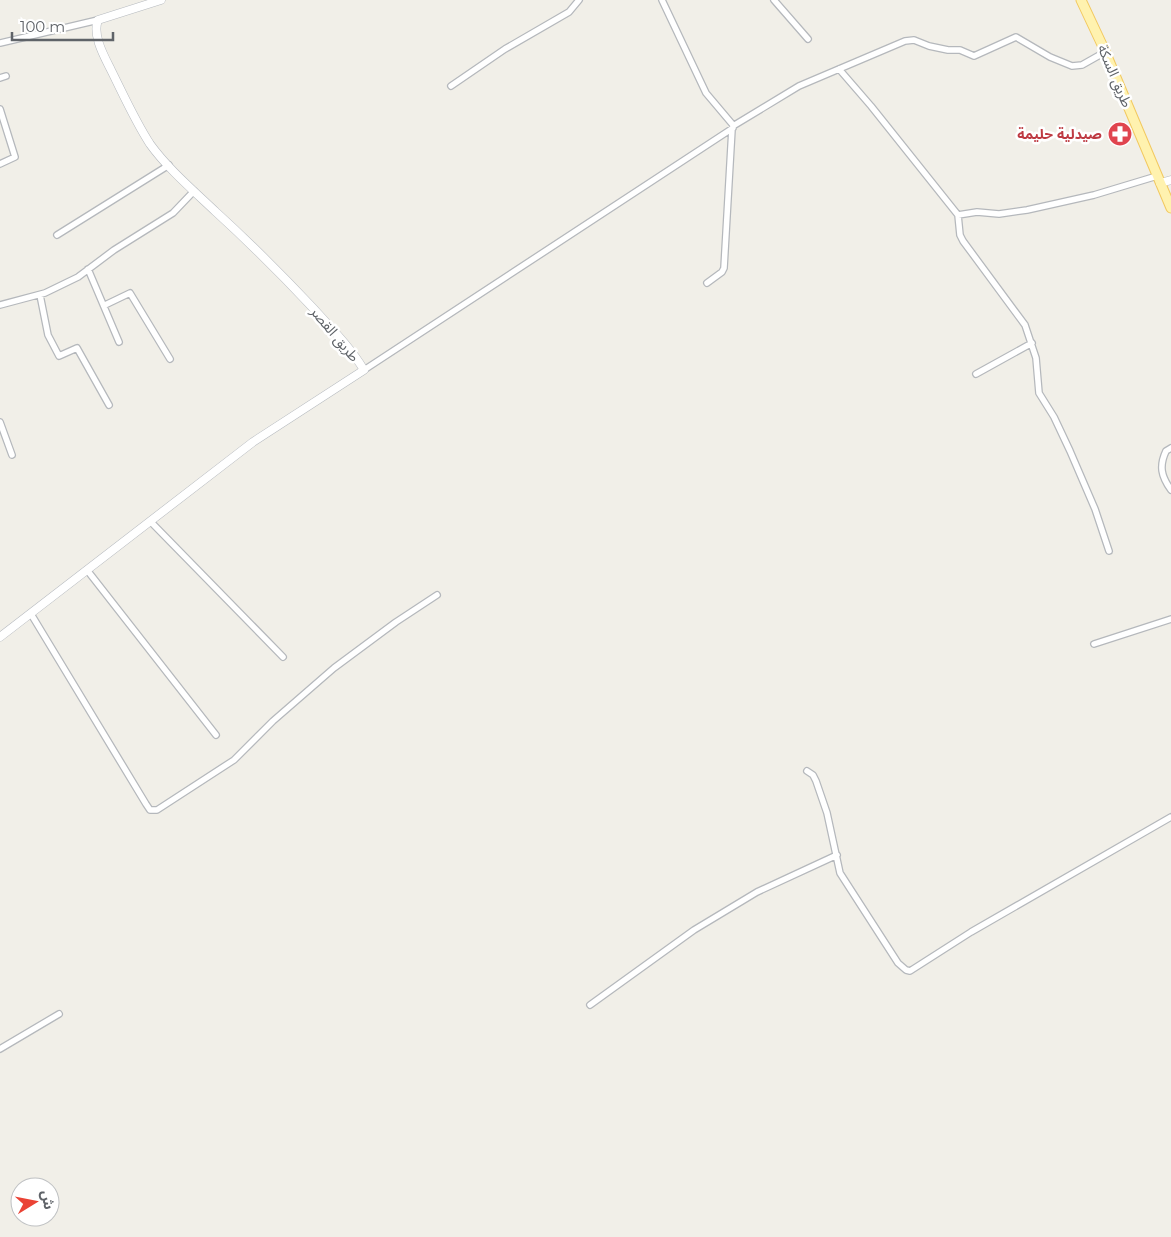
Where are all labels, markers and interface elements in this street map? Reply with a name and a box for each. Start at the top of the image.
scale bar [12,10,114,42]
text: 100 m [20,17,65,36]
street label: طريق السكة [1093,42,1136,111]
pharmacy icon: صيدلية حليمة [1107,121,1133,147]
place label: صيدلية حليمة [1017,125,1102,143]
street label: طريق القصر [305,302,363,366]
north arrow [10,1177,60,1227]
text: ش [37,1189,58,1211]

